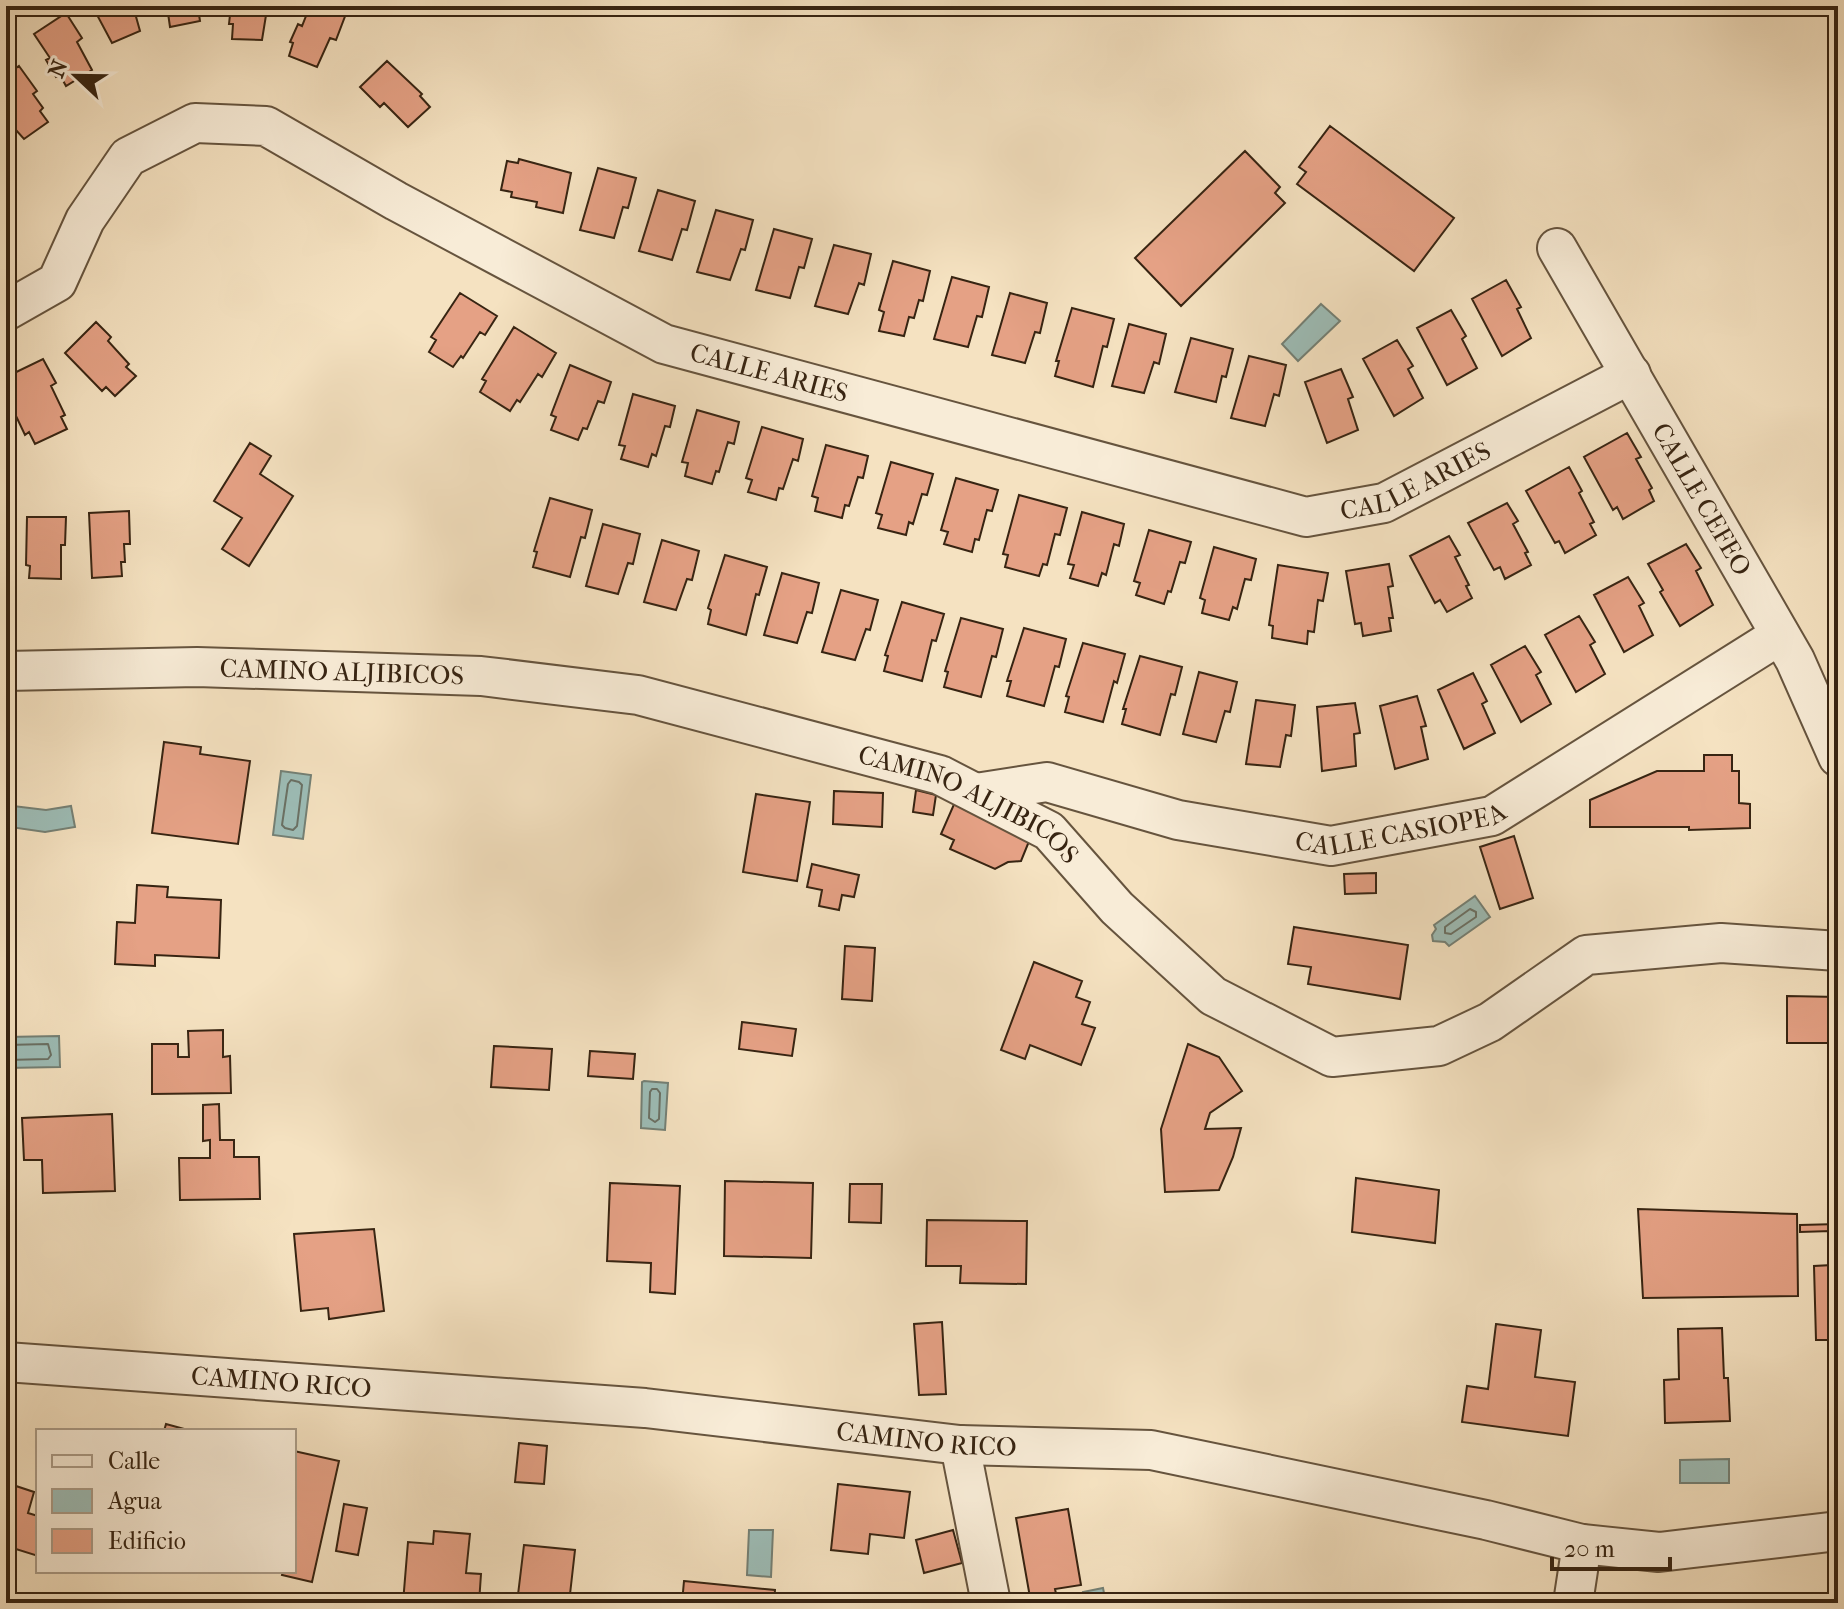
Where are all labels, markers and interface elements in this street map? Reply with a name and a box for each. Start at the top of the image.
north arrow [36,36,116,116]
text: N [43,56,74,81]
street label: CALLE ARIES [687,336,852,408]
street label: CALLE CEFEO [1646,417,1758,581]
street label: CALLE ARIES [1338,435,1496,526]
street label: CAMINO ALJIBICOS [219,652,464,691]
street label: CAMINO ALJIBICOS [855,739,1086,870]
street label: CALLE CASIOPEA [1293,795,1513,862]
street label: CAMINO RICO [190,1360,373,1404]
street label: CAMINO RICO [835,1415,1017,1462]
legend [36,1429,296,1573]
text: Calle [108,1447,160,1475]
text: Agua [107,1487,162,1515]
scale bar [1552,1521,1670,1571]
text: Edificio [108,1527,186,1555]
text: 20 m [1564,1535,1615,1563]

